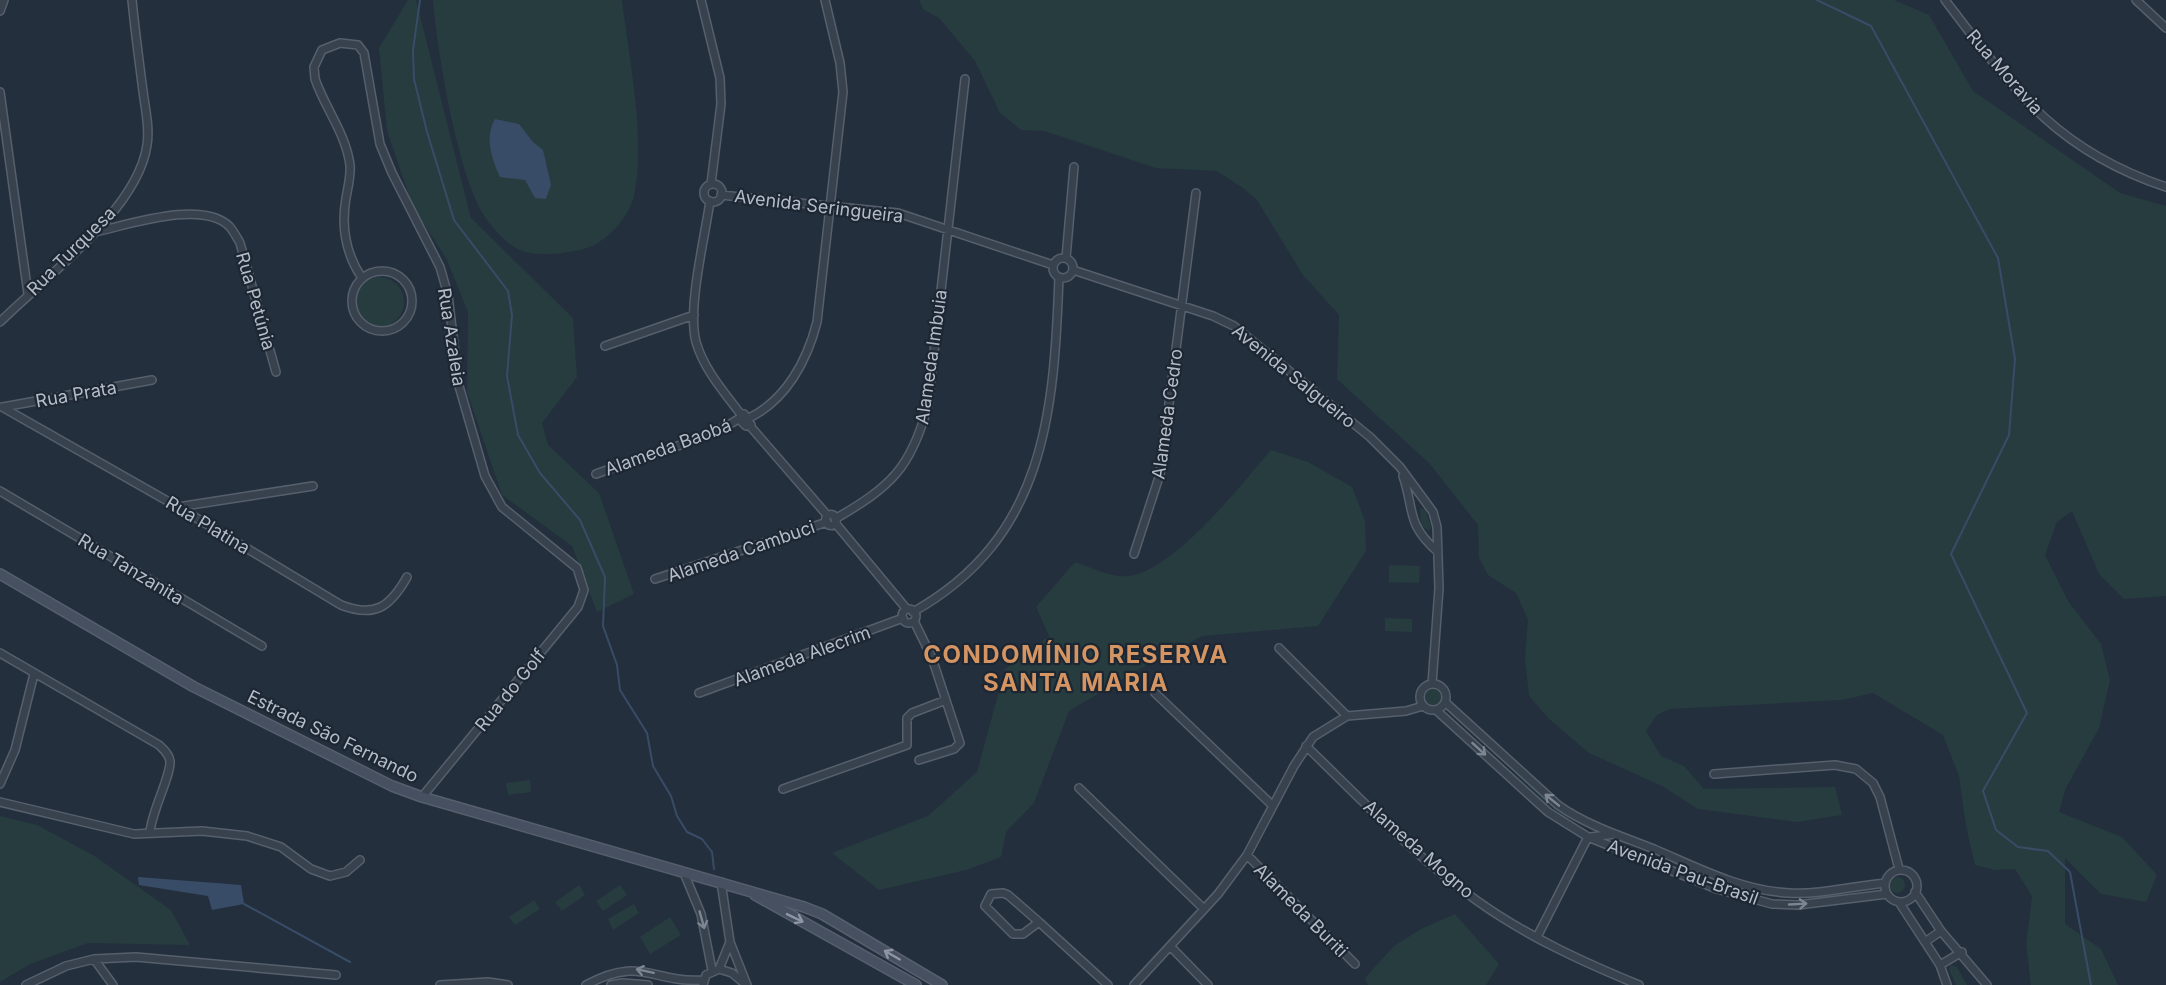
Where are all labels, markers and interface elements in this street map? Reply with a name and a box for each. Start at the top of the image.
street label: Rua Moravia [1962,25,2048,119]
street label: Avenida Seringueira [733,185,905,227]
street label: Rua Turquesa [22,202,120,300]
street label: Rua Petúnia [232,250,280,352]
street label: Rua Azaleia [434,286,470,388]
street label: Alameda Imbuia [911,288,951,426]
street label: Avenida Salgueiro [1228,320,1360,432]
street label: Alameda Cedro [1147,348,1187,480]
street label: Rua Prata [34,377,118,411]
street label: Alameda Baobá [602,414,734,480]
street label: Rua Platina [162,492,254,558]
street label: Alameda Cambuci [664,516,818,586]
street label: Rua Tanzanita [74,529,188,609]
street label: Alameda Alecrim [731,621,873,691]
district label: CONDOMÍNIO RESERVA SANTA MARIA [923,640,1229,697]
street label: Rua do Golf [471,644,550,735]
street label: Estrada São Fernando [244,685,422,787]
one-way arrow [1471,742,1486,756]
one-way arrow [1544,794,1560,807]
street label: Alameda Mogno [1360,796,1478,902]
street label: Avenida Pau-Brasil [1605,835,1761,909]
street label: Alameda Buriti [1250,859,1352,961]
one-way arrow [1788,898,1808,909]
one-way arrow [697,910,709,929]
one-way arrow [786,913,804,925]
one-way arrow [884,949,901,961]
one-way arrow [636,965,655,976]

